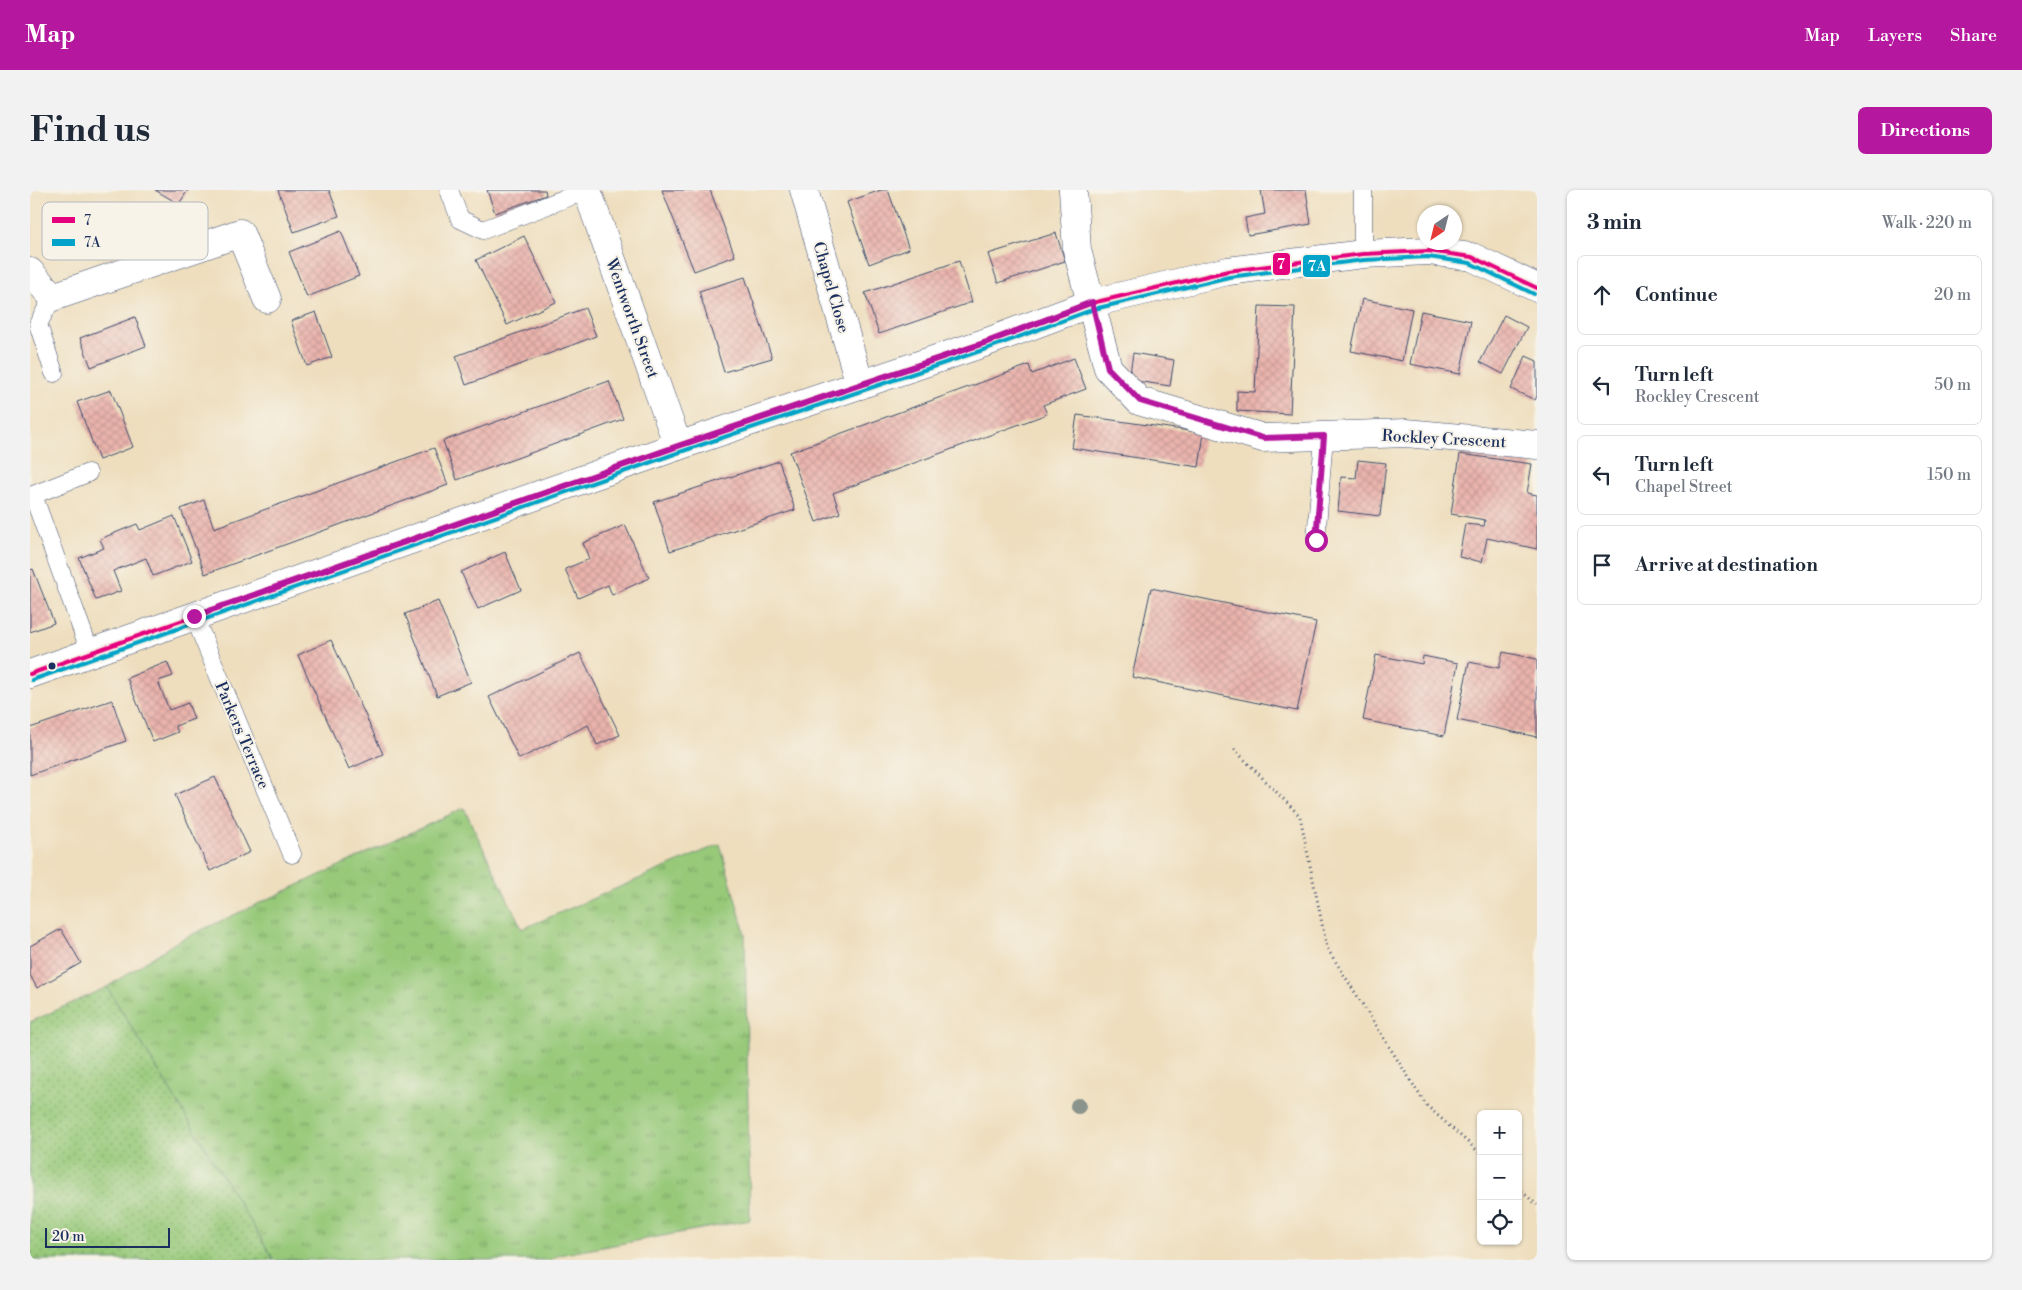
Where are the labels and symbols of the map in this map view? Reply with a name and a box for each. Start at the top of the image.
legend [42,202,208,260]
north arrow [1417,205,1462,250]
text: 7 [84,212,91,230]
text: 7A [84,234,101,252]
street label: Chapel Close [808,239,854,335]
line badge: 7 [1272,252,1291,276]
line badge: 7A [1302,254,1331,278]
street label: Wentworth Street [601,255,663,381]
text: 7 [1277,256,1286,274]
text: 7A [1308,258,1327,276]
street label: Rockley Crescent [1381,426,1507,452]
route start [1305,529,1328,552]
route end [183,605,206,628]
unlabelled marker [47,661,57,671]
street label: Parkers Terrace [210,679,274,792]
scale bar [45,1225,170,1248]

